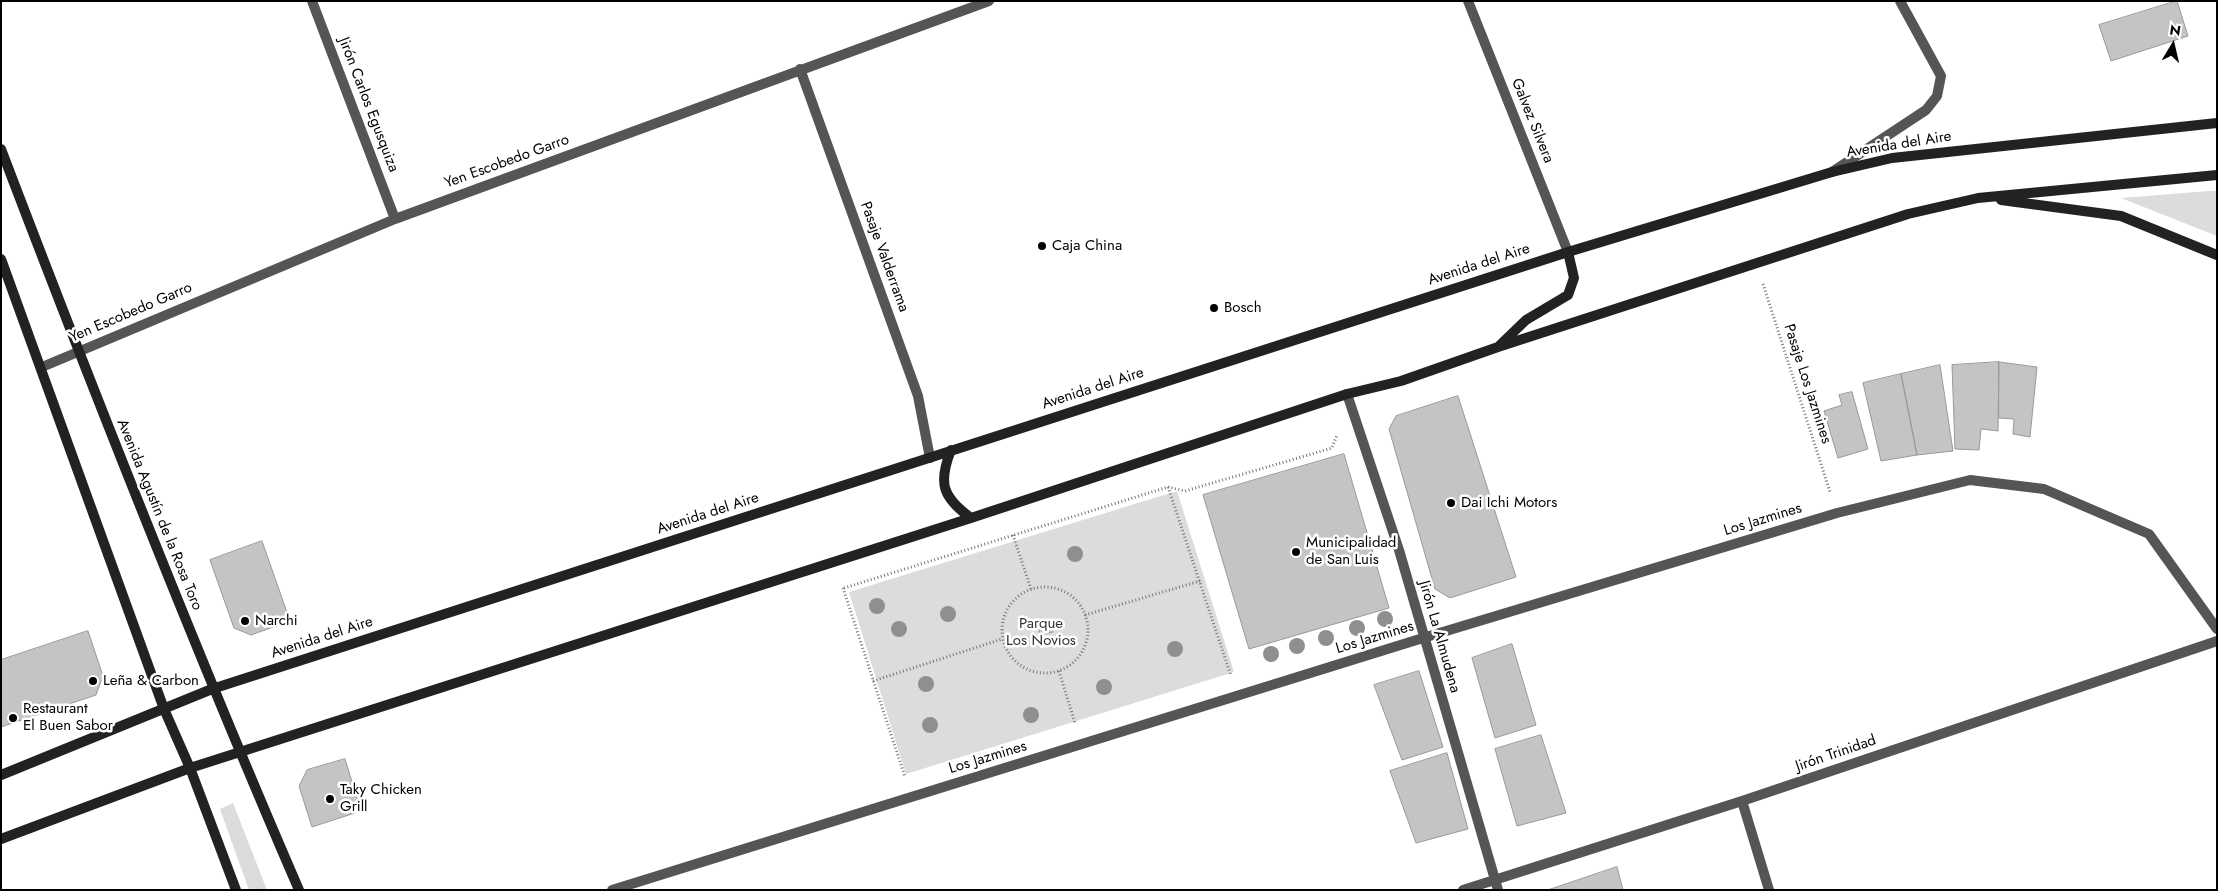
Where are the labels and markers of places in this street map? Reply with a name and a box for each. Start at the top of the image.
place label: Caja China [1052,237,1122,255]
marker: Caja China [1036,240,1048,252]
place label: Bosch [1224,299,1262,317]
marker: Bosch [1208,302,1220,314]
place label: Dai Ichi Motors [1461,494,1557,512]
marker: Dai Ichi Motors [1445,497,1457,509]
place label: Municipalidad de San Luis [1306,534,1396,569]
marker: Municipalidad de San Luis [1290,546,1302,558]
place label: Narchi [255,612,298,630]
marker: Narchi [239,615,251,627]
place label: Leña & Carbon [103,672,199,690]
marker: Leña & Carbon [87,675,99,687]
place label: Restaurant El Buen Sabor [23,700,113,735]
marker: Restaurant El Buen Sabor [7,712,19,724]
place label: Taky Chicken Grill [340,781,422,816]
marker: Taky Chicken Grill [324,793,336,805]

